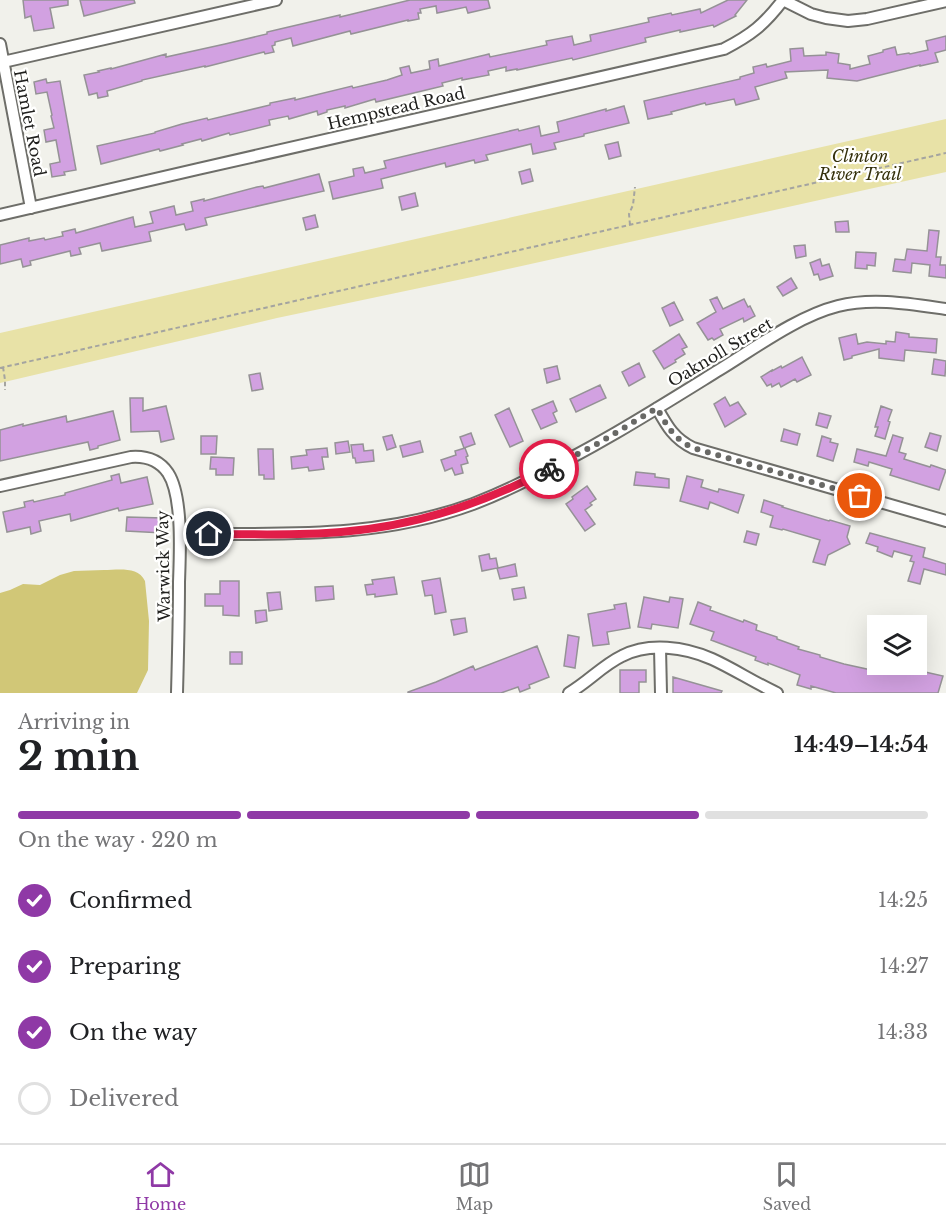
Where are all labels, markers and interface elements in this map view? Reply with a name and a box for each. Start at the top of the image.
street label: Hamlet Road [10,68,50,178]
street label: Hempstead Road [325,82,467,134]
park label: Clinton River Trail [817,146,903,184]
street label: Oaknoll Street [664,313,776,391]
courier [519,439,579,499]
icon: bike [533,453,566,486]
pin [834,470,885,521]
icon: bag [843,479,876,512]
pin [183,508,234,559]
street label: Warwick Way [152,509,174,623]
icon: home [192,517,225,550]
map controls [867,615,927,675]
button: layers [867,615,927,675]
text: Arriving in [18,710,130,734]
text: 14:49–14:54 [794,731,928,758]
text: 2 min [18,732,139,781]
text: On the way · 220 m [18,828,217,852]
icon: check [18,884,51,917]
text: Confirmed [69,887,192,914]
text: 14:25 [878,888,928,912]
icon: check [18,950,51,983]
text: Preparing [69,953,180,980]
text: 14:27 [879,954,928,978]
icon: check [18,1016,51,1049]
text: On the way [69,1019,197,1046]
text: 14:33 [877,1020,928,1044]
text: Delivered [69,1085,179,1112]
tab: Home [135,1158,186,1214]
tab: Map [456,1158,493,1214]
tab: Saved [763,1158,811,1214]

